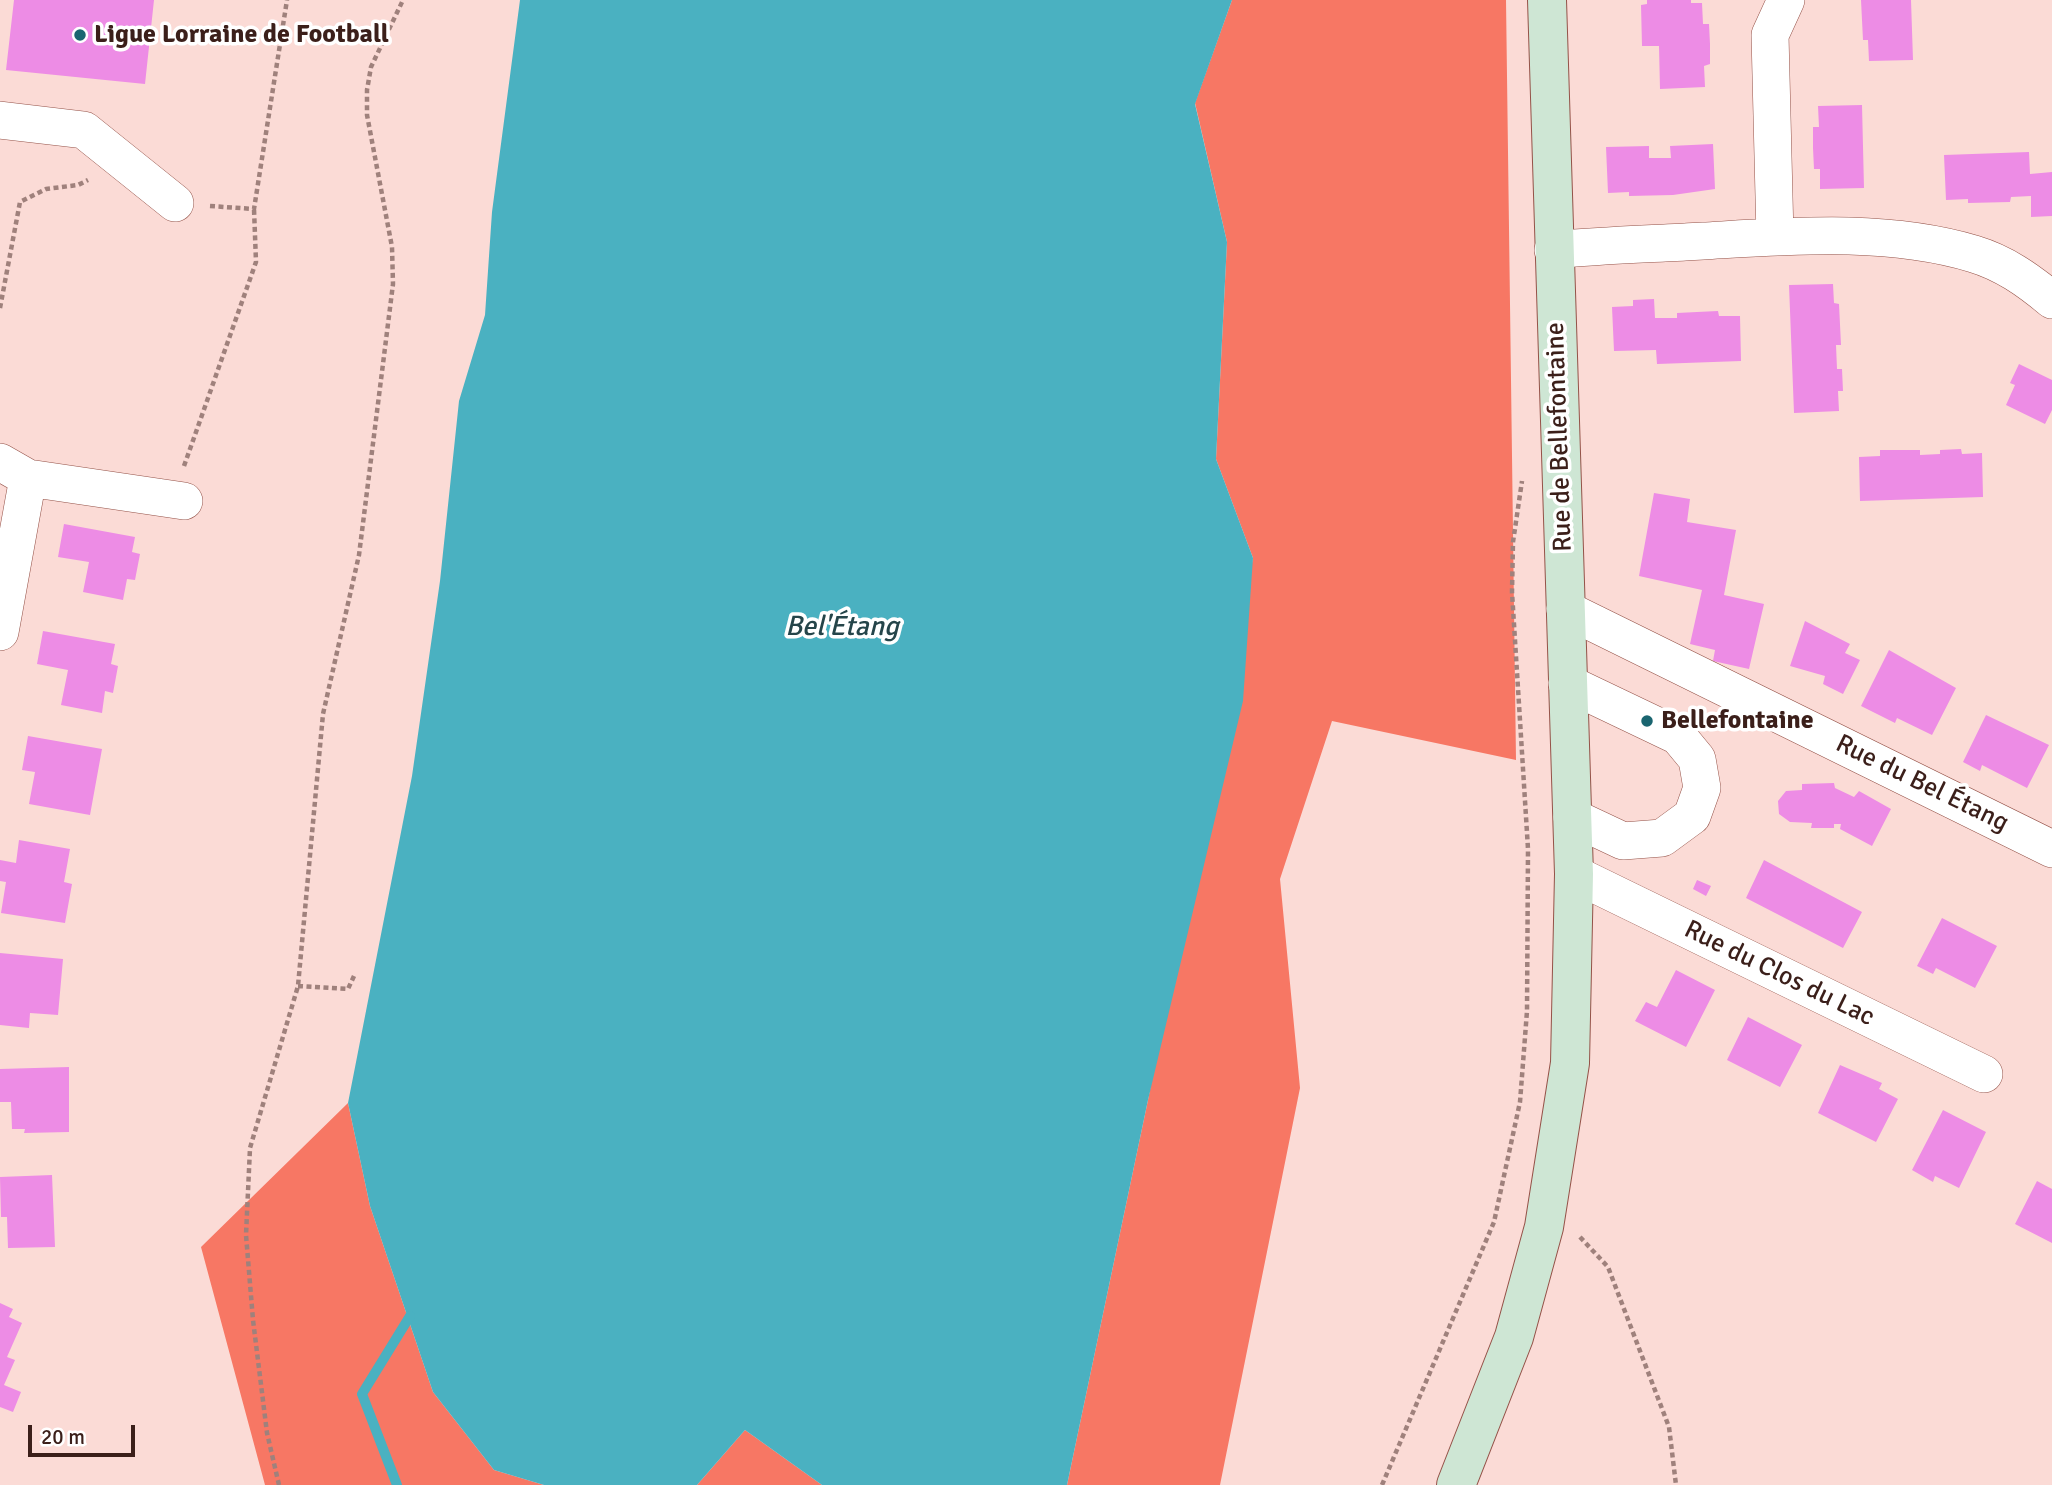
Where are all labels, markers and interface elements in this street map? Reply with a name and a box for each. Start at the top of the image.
place label: Ligue Lorraine de Football [94,19,389,51]
marker: Ligue Lorraine de Football [72,27,88,43]
street label: Rue de Bellefontaine [1540,322,1580,552]
water label: Bel'Étang [785,611,899,645]
place label: Bellefontaine [1661,705,1814,737]
marker: Bellefontaine [1639,713,1655,729]
street label: Rue du Bel Étang [1830,729,2014,839]
street label: Rue du Clos du Lac [1679,914,1879,1034]
scale bar [32,1412,138,1456]
text: 20 m [41,1424,85,1450]

